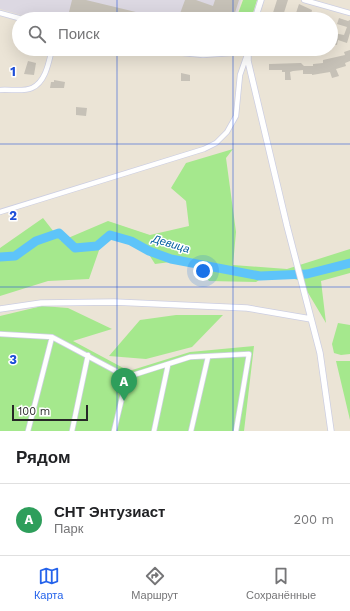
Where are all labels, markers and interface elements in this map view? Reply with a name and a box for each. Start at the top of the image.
search box [12,12,338,56]
icon: search [26,23,48,45]
text: Поиск [58,25,100,43]
text: 1 [10,64,16,79]
text: 2 [9,208,17,223]
water label: Девица [149,232,191,256]
your location [193,261,213,281]
text: 3 [9,352,17,367]
pin: A [111,368,137,401]
scale bar [12,403,88,422]
text: 100 m [18,405,50,418]
text: Рядом [16,447,71,467]
text: СНТ Энтузиаст [54,503,165,521]
text: A [25,512,33,527]
text: 200 m [293,512,334,527]
text: Парк [54,521,84,536]
tab: Карта [34,565,63,602]
tab: Маршрут [131,565,178,602]
tab: Сохранённые [246,565,316,602]

